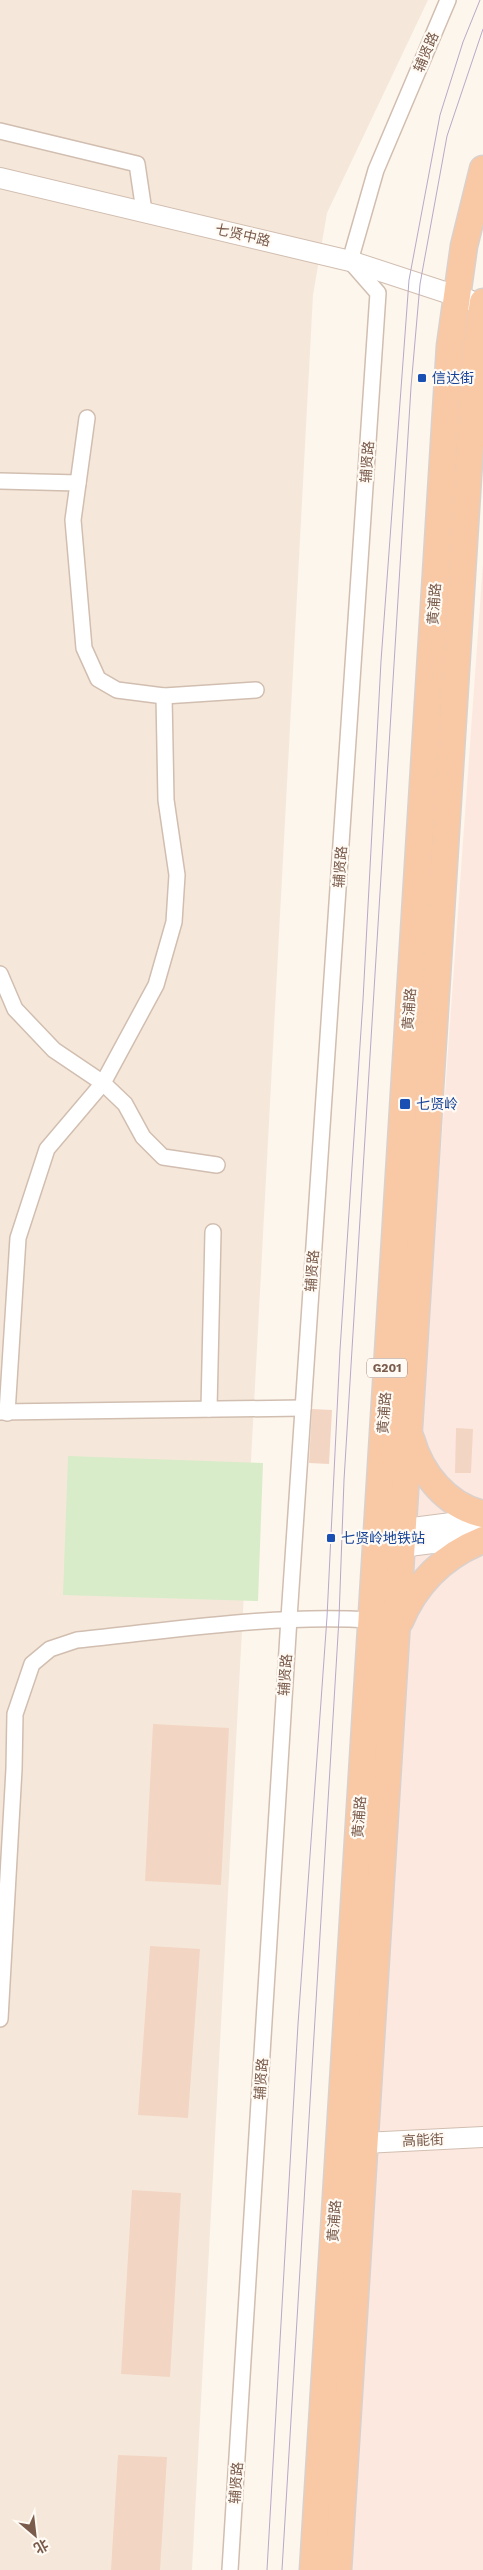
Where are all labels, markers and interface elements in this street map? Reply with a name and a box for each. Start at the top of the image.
street label: 辅贤路 [410,30,442,74]
street label: 七贤中路 [214,221,272,249]
place label: 信达街 [432,370,474,386]
marker: 信达街 [416,372,428,384]
street label: 辅贤路 [358,440,376,484]
street label: 黄浦路 [425,582,443,626]
street label: 辅贤路 [331,845,349,889]
street label: 黄浦路 [400,987,418,1031]
place label: 七贤岭 [416,1096,458,1112]
marker: 七贤岭 [398,1097,412,1111]
street label: 辅贤路 [303,1249,321,1293]
road number: G201 [367,1359,407,1378]
street label: 黄浦路 [375,1391,393,1435]
place label: 七贤岭地铁站 [341,1530,425,1546]
marker: 七贤岭地铁站 [325,1532,337,1544]
street label: 辅贤路 [276,1653,294,1697]
street label: 黄浦路 [350,1795,368,1839]
street label: 辅贤路 [252,2057,270,2101]
street label: 高能街 [402,2131,444,2149]
street label: 黄浦路 [325,2199,343,2243]
street label: 辅贤路 [227,2461,245,2505]
north arrow [10,2510,60,2560]
text: 北 [31,2536,51,2557]

